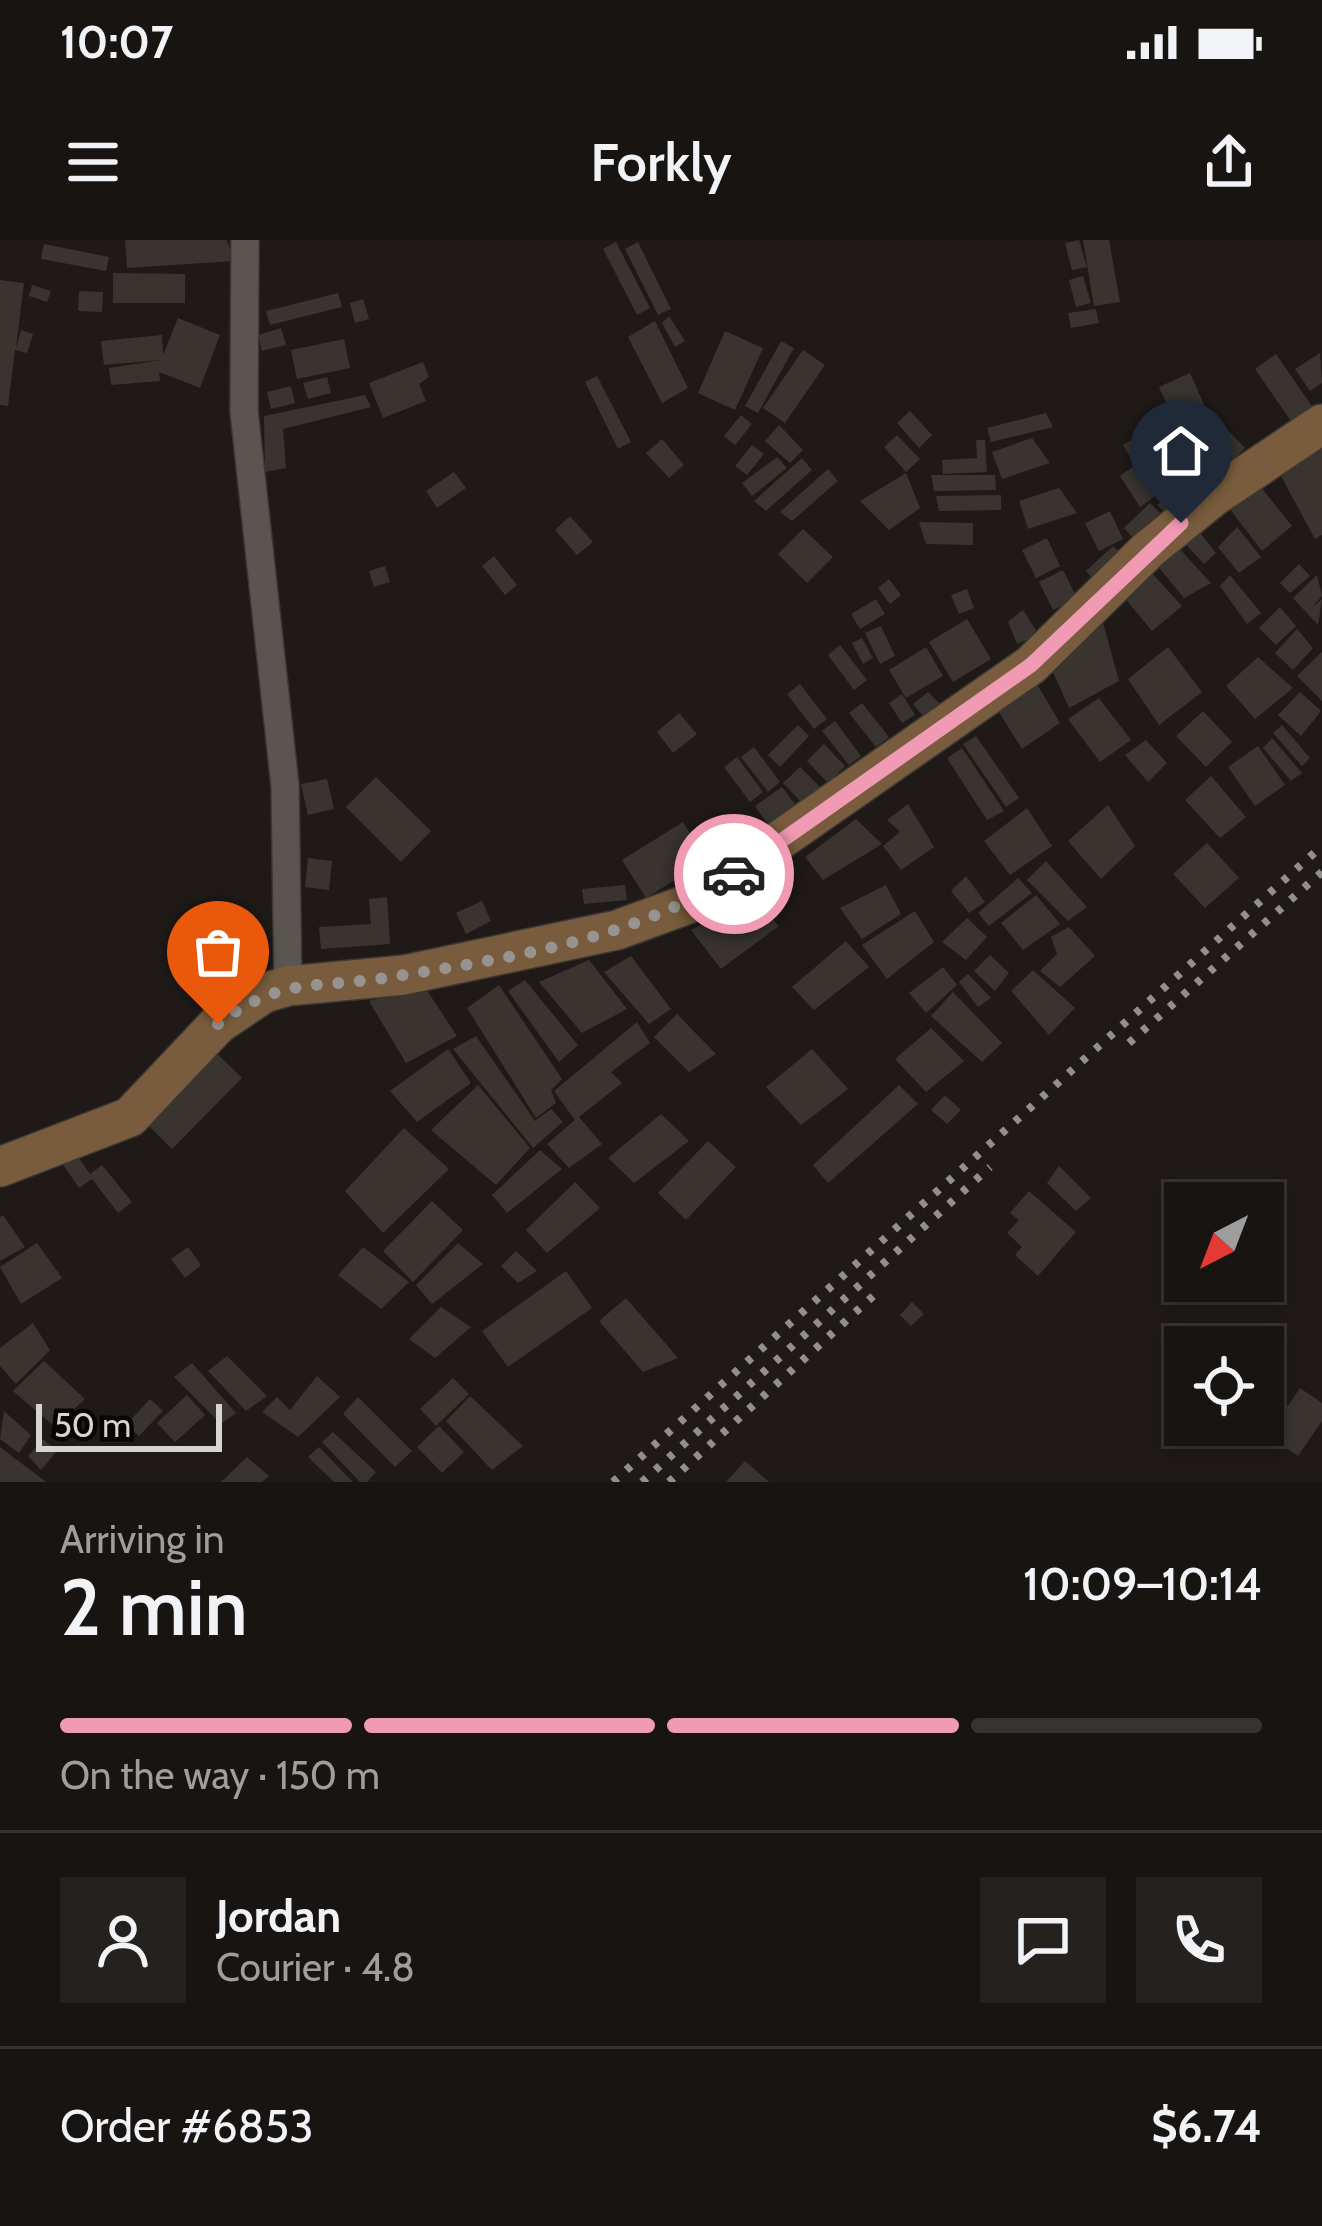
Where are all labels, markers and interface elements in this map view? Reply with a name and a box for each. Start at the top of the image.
text: 10:07 [60,15,173,69]
icon: menu [60,129,126,195]
text: Forkly [590,129,732,195]
icon: share [1196,129,1262,195]
pin [1130,400,1232,523]
icon: home [1148,418,1214,484]
courier [674,814,794,934]
icon: car [701,841,767,907]
pin [167,901,269,1024]
icon: bag [185,919,251,985]
north arrow [1164,1182,1284,1302]
map controls [1164,1182,1284,1446]
button: locate [1164,1326,1284,1446]
scale bar [36,1398,222,1451]
text: 50 m [54,1405,131,1445]
text: Arriving in [60,1515,224,1563]
text: 10:09–10:14 [1023,1557,1262,1611]
text: 2 min [60,1560,248,1655]
text: On the way · 150 m [60,1751,380,1799]
button: person [60,1877,186,2003]
button: chat [980,1877,1106,2003]
button: phone [1136,1877,1262,2003]
text: Jordan [216,1889,341,1943]
text: Courier · 4.8 [216,1943,415,1991]
text: Order #6853 [60,2099,314,2153]
text: $6.74 [1151,2099,1262,2153]

